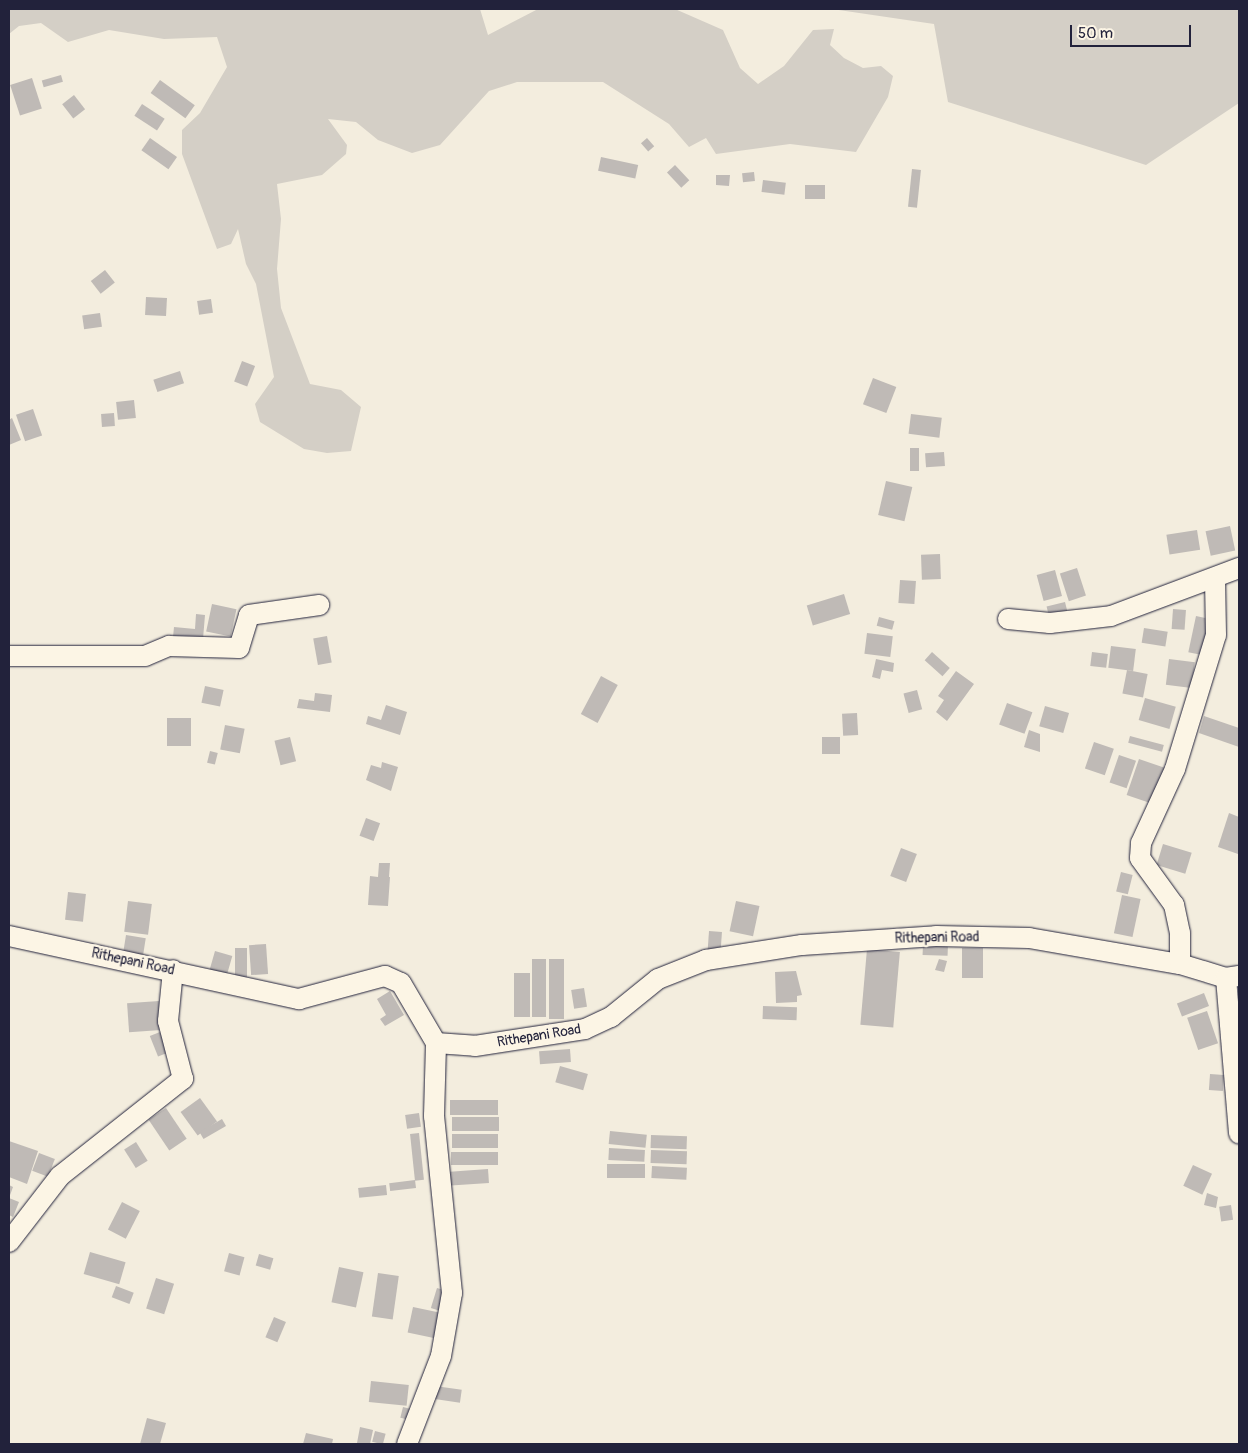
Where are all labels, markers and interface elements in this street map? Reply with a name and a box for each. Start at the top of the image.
scale bar [1073,15,1194,47]
text: 50 m [1078,24,1113,43]
street label: Rithepani Road [894,929,980,947]
street label: Rithepani Road [90,945,176,979]
street label: Rithepani Road [496,1021,582,1051]

